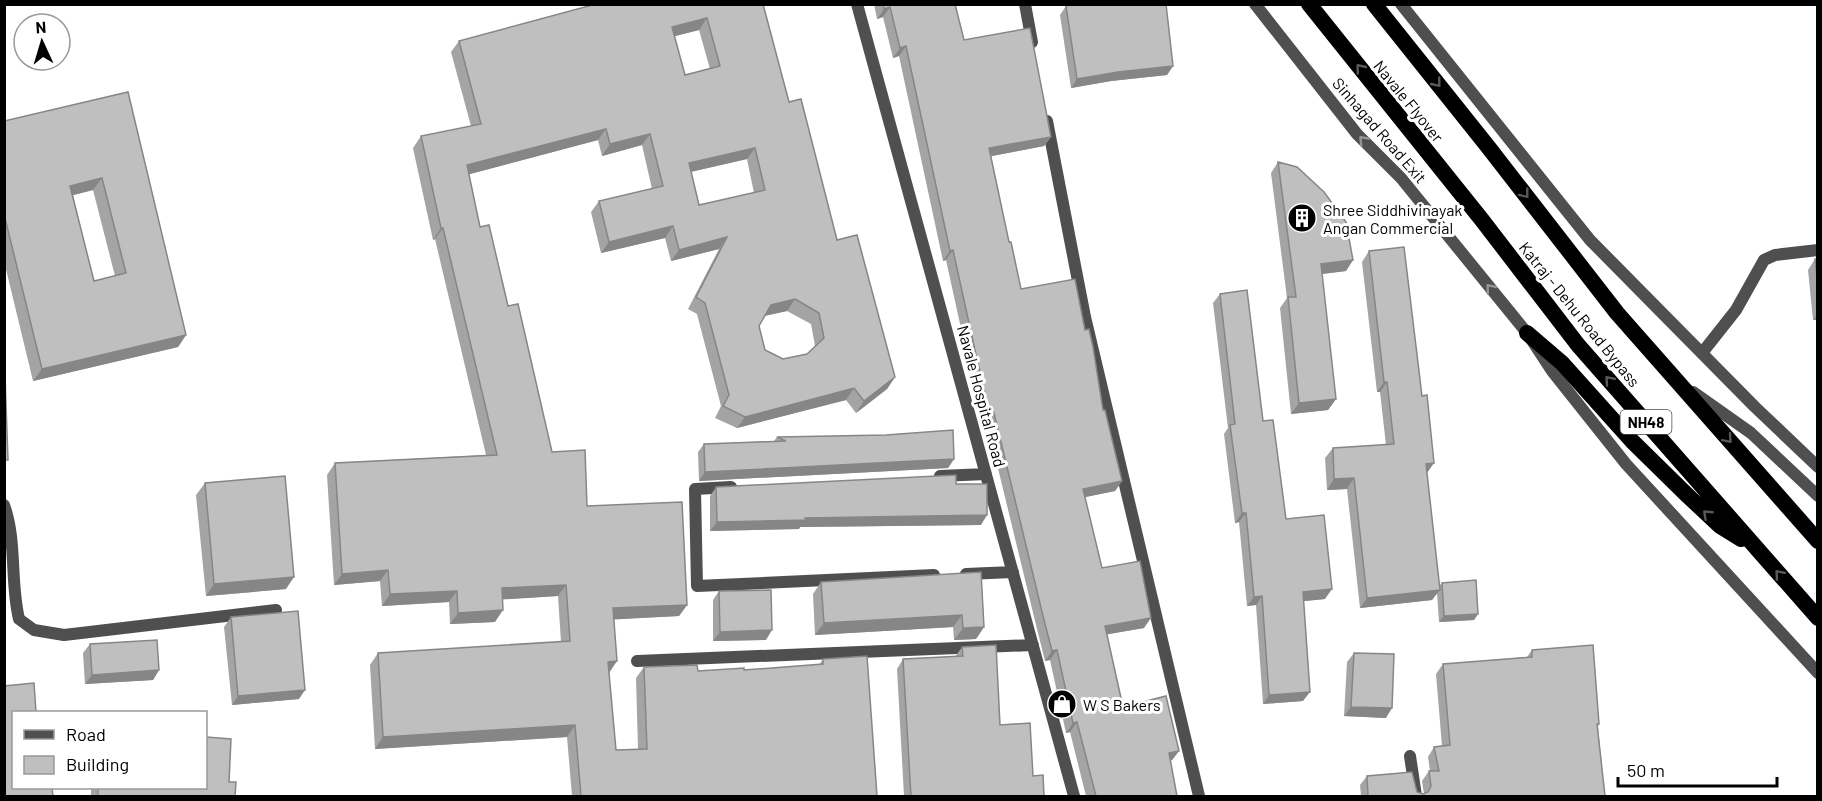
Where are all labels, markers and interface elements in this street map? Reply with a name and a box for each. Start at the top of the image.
north arrow [12,12,72,72]
text: N [35,17,47,36]
street label: Navale Flyover [1370,56,1448,146]
one-way arrow [1356,64,1367,75]
street label: Sinhagad Road Exit [1329,73,1431,187]
one-way arrow [1429,76,1440,87]
one-way arrow [1359,136,1370,146]
one-way arrow [1517,188,1528,199]
place label: Shree Siddhivinayak Angan Commercial [1323,200,1462,237]
building icon: Shree Siddhivinayak Angan Commercial [1286,202,1318,234]
street label: Katraj - Dehu Road Bypass [1516,238,1644,390]
one-way arrow [1486,284,1497,295]
street label: Navale Hospital Road [954,323,1010,469]
one-way arrow [1605,376,1616,387]
road number: NH48 [1620,410,1672,434]
one-way arrow [1720,432,1731,443]
one-way arrow [1703,510,1714,521]
one-way arrow [1775,570,1786,581]
shop icon: W S Bakers [1046,688,1078,720]
place label: W S Bakers [1083,695,1161,714]
legend [12,711,207,789]
text: Road [66,723,106,745]
scale bar [1618,750,1777,788]
text: Building [66,753,129,775]
text: 50 m [1627,759,1665,781]

